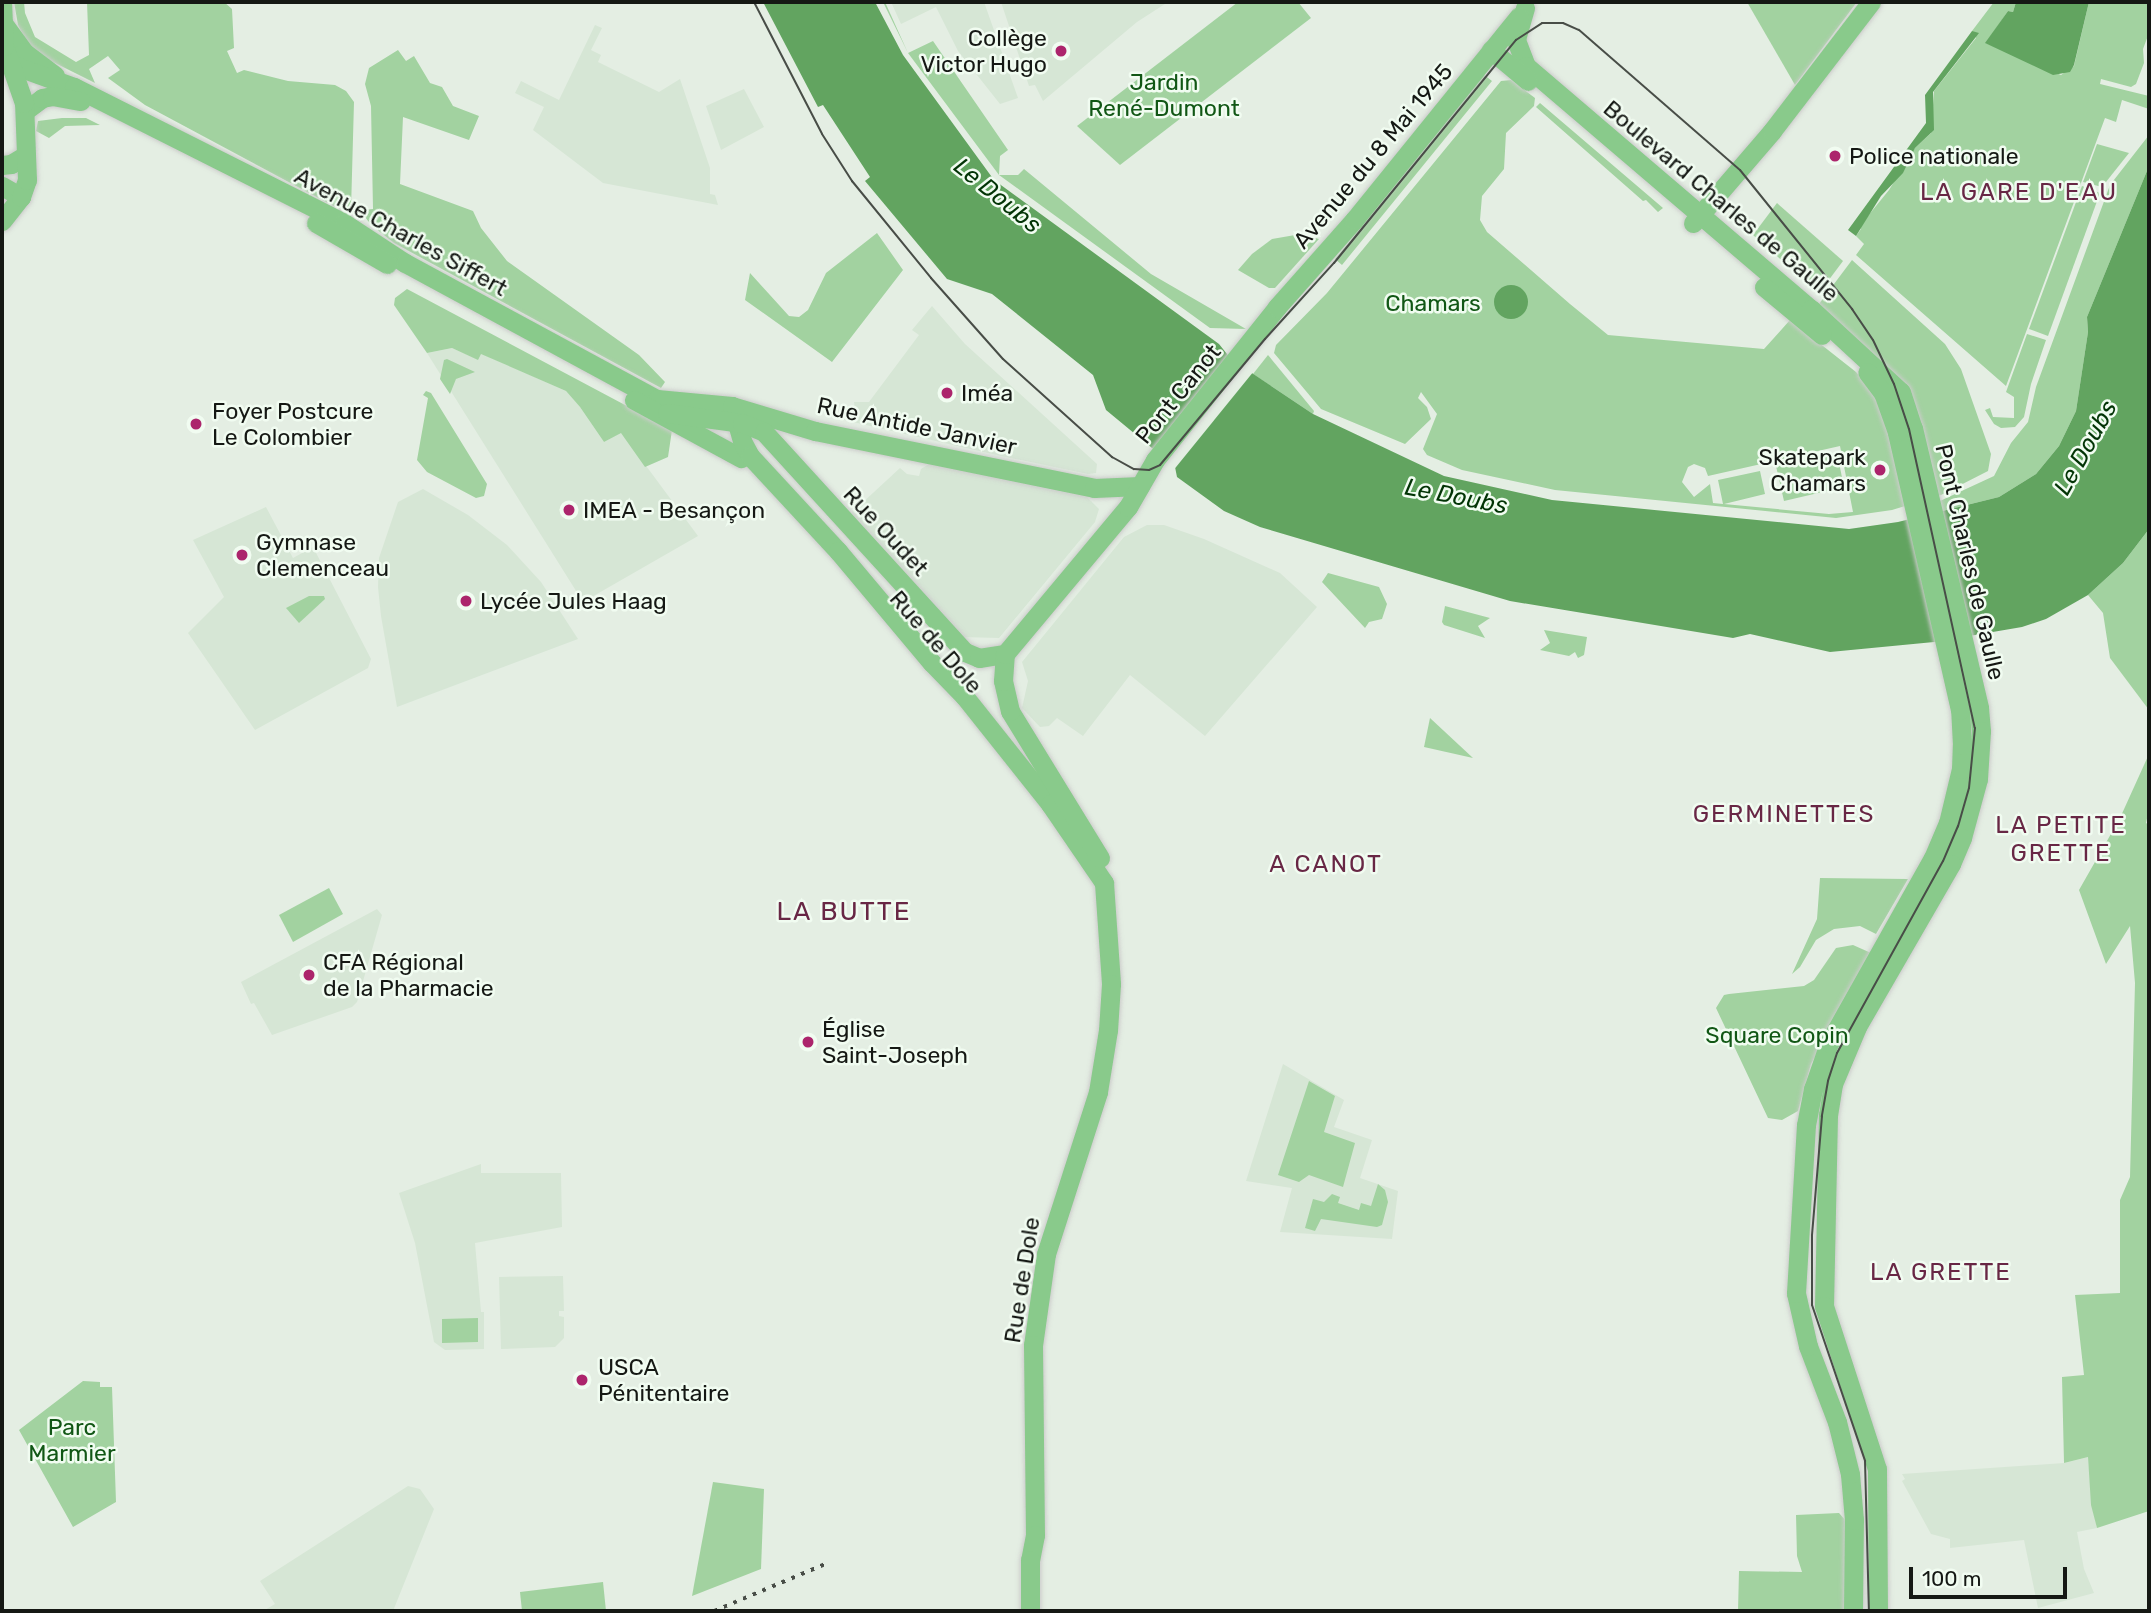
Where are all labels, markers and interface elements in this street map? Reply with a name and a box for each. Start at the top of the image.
place label: Collège Victor Hugo [920,24,1047,78]
marker: Collège Victor Hugo [1053,43,1069,59]
street label: Avenue du 8 Mai 1945 [1288,58,1458,254]
park label: Jardin René-Dumont [1088,68,1240,122]
street label: Boulevard Charles de Gaulle [1598,95,1844,307]
place label: Police nationale [1849,142,2019,170]
marker: Police nationale [1827,148,1843,164]
water label: Le Doubs [948,152,1046,240]
street label: Avenue Charles Siffert [290,162,512,302]
district label: LA GARE D'EAU [1921,179,2117,207]
park label: Chamars [1385,289,1481,317]
street label: Pont Canot [1129,339,1227,449]
place label: Iméa [961,379,1013,407]
marker: Iméa [939,385,955,401]
street label: Rue Antide Janvier [814,391,1020,461]
water label: Le Doubs [2048,396,2124,500]
place label: Foyer Postcure Le Colombier [212,397,374,451]
marker: Foyer Postcure Le Colombier [186,414,206,434]
street label: Pont Charles de Gaulle [1929,441,2011,683]
place label: Skatepark Chamars [1759,443,1866,497]
marker: Skatepark Chamars [1872,462,1888,478]
water label: Le Doubs [1402,473,1510,521]
street label: Rue Oudet [838,481,934,581]
place label: IMEA - Besançon [583,496,766,524]
marker: IMEA - Besançon [561,502,577,518]
place label: Gymnase Clemenceau [256,528,389,582]
marker: Gymnase Clemenceau [234,547,250,563]
street label: Rue de Dole [884,585,988,699]
place label: Lycée Jules Haag [480,587,667,615]
marker: Lycée Jules Haag [458,593,474,609]
district label: GERMINETTES [1694,801,1874,829]
district label: LA PETITE GRETTE [1996,812,2126,868]
district label: A CANOT [1270,851,1382,879]
district label: LA BUTTE [777,896,911,928]
place label: CFA Régional de la Pharmacie [323,948,494,1002]
marker: CFA Régional de la Pharmacie [301,967,317,983]
place label: Église Saint-Joseph [822,1015,968,1069]
park label: Square Copin [1705,1021,1849,1049]
marker: Église Saint-Joseph [800,1034,816,1050]
street label: Rue de Dole [998,1215,1046,1345]
district label: LA GRETTE [1871,1259,2011,1287]
place label: USCA Pénitentaire [598,1353,729,1407]
marker: USCA Pénitentaire [572,1370,592,1390]
park label: Parc Marmier [28,1413,116,1467]
scale bar [1913,1554,2070,1598]
text: 100 m [1922,1566,1981,1591]

